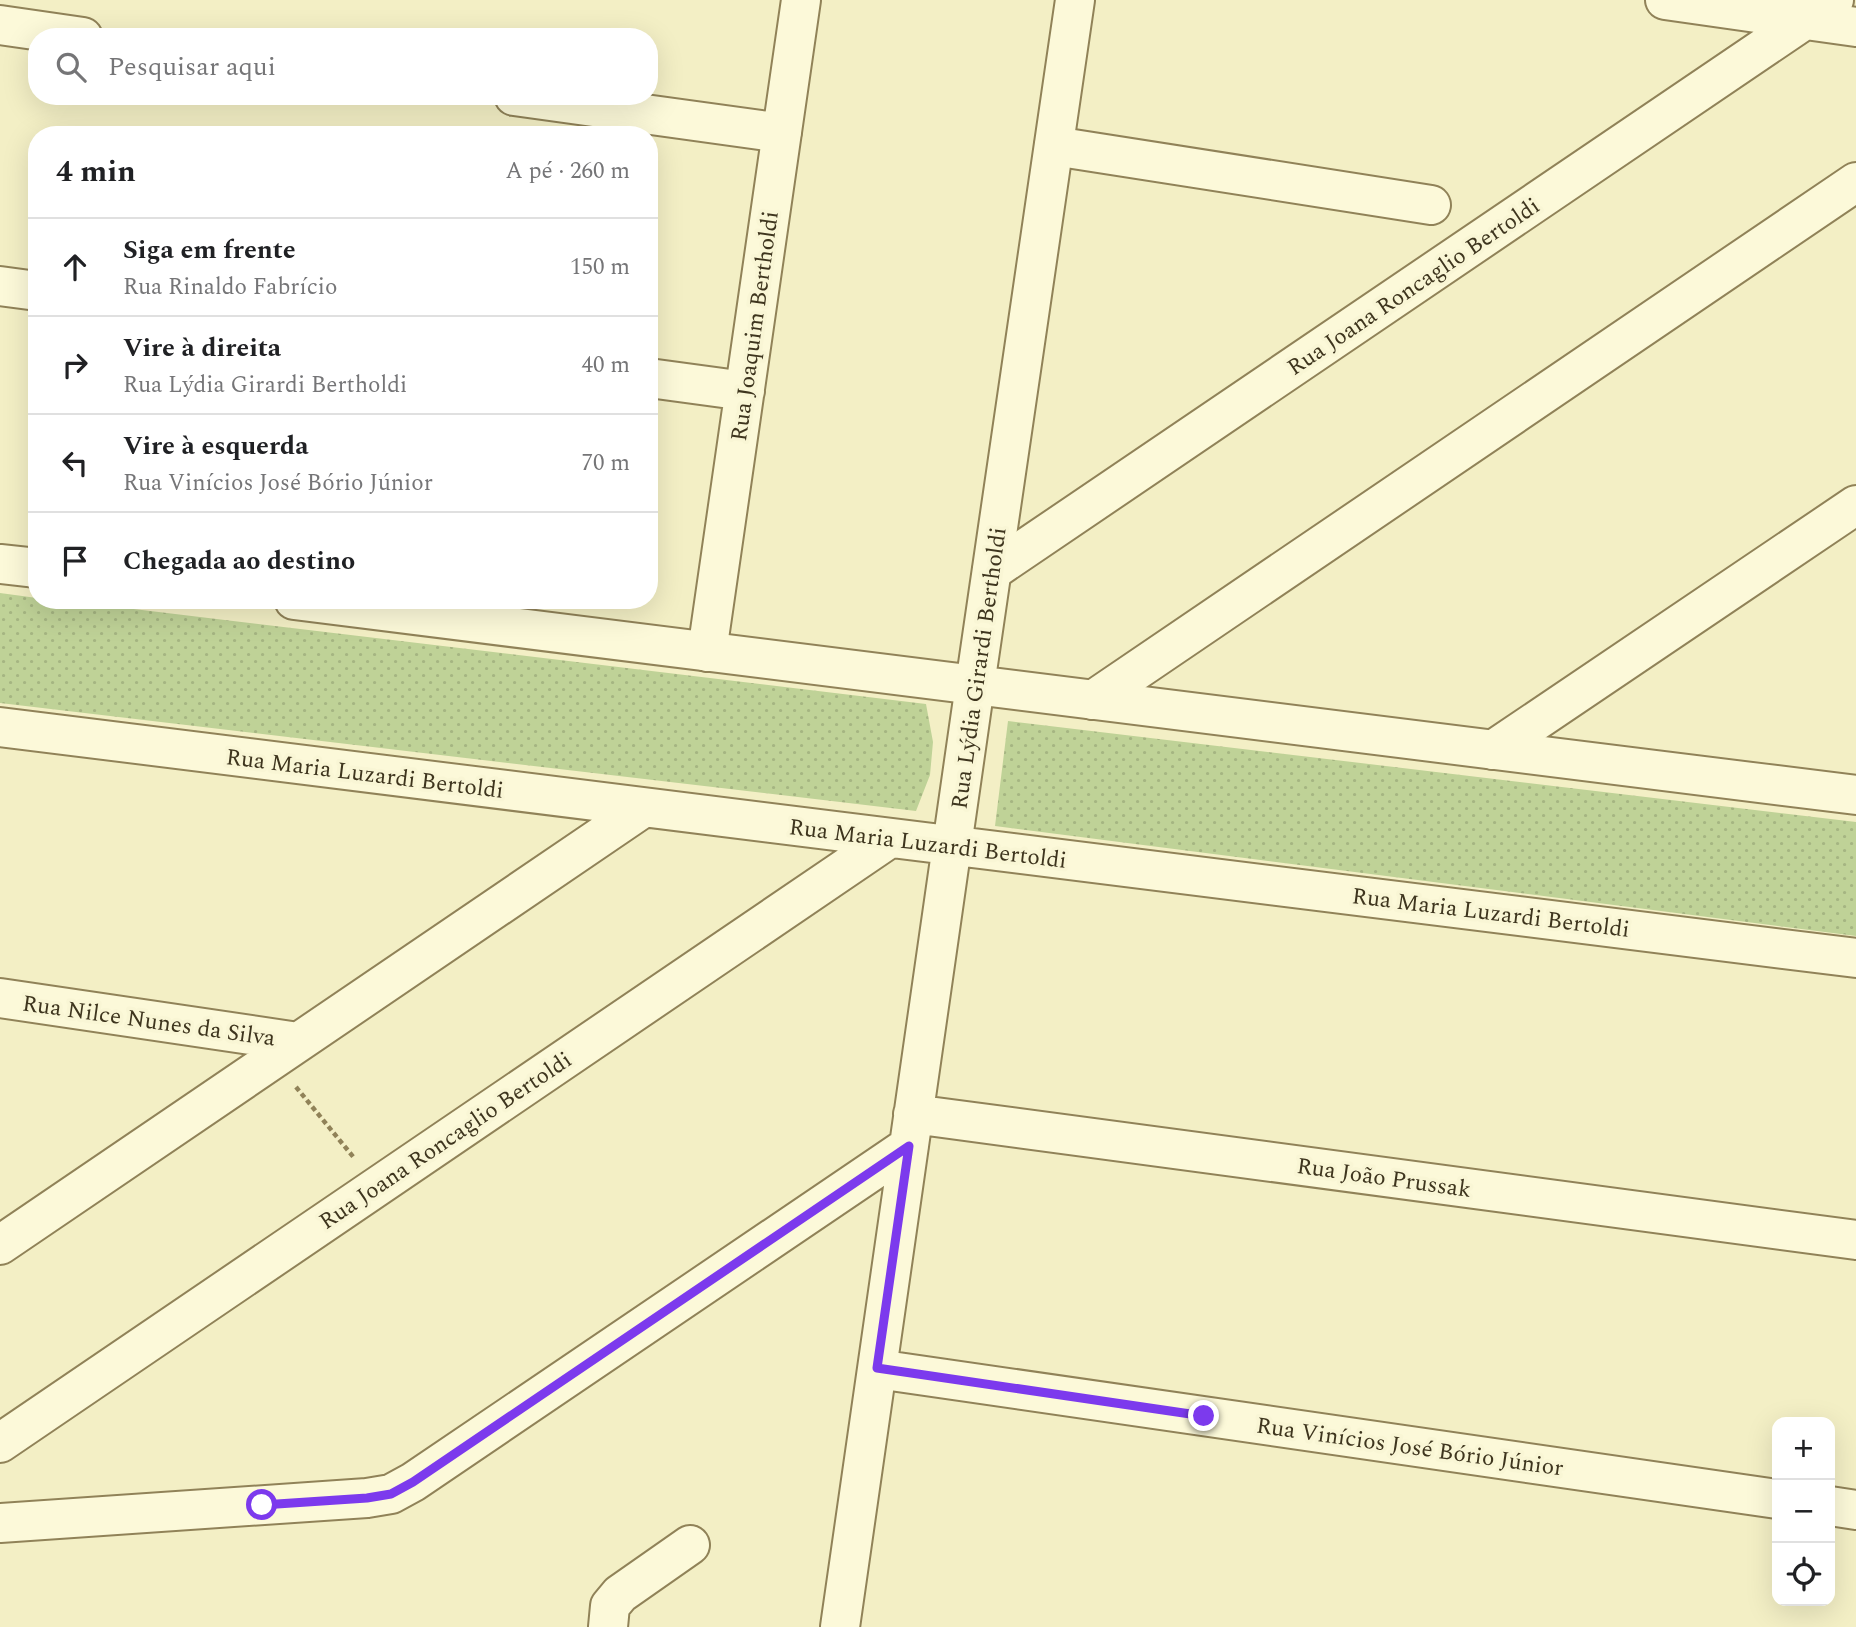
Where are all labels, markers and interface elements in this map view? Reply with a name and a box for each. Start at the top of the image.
search box [28,28,658,105]
text: Pesquisar aqui [108,47,276,87]
icon: search [52,48,90,86]
text: 4 min [56,149,136,195]
text: A pé · 260 m [505,154,630,189]
street label: Rua Joana Roncaglio Bertoldi [1280,189,1547,385]
street label: Rua Joaquim Bertholdi [722,209,789,444]
text: Siga em frente [123,230,296,270]
icon: ahead [56,248,94,286]
text: 150 m [570,250,630,285]
text: Rua Rinaldo Fabrício [123,270,337,305]
text: Vire à direita [123,328,281,368]
icon: right [56,346,94,384]
text: 40 m [581,348,630,383]
text: Rua Lýdia Girardi Bertholdi [123,368,407,403]
text: Vire à esquerda [123,426,309,466]
icon: left [56,444,94,482]
text: 70 m [581,446,630,481]
text: Rua Vinícios José Bório Júnior [123,466,433,501]
street label: Rua Lýdia Girardi Bertholdi [942,525,1017,811]
text: Chegada ao destino [123,541,355,581]
icon: arrive [56,542,94,580]
street label: Rua Maria Luzardi Bertoldi [224,740,506,809]
street label: Rua Maria Luzardi Bertoldi [787,810,1069,879]
street label: Rua Maria Luzardi Bertoldi [1350,879,1632,948]
street label: Rua Nilce Nunes da Silva [20,986,278,1057]
street label: Rua Joana Roncaglio Bertoldi [312,1043,579,1239]
street label: Rua João Prussak [1294,1149,1473,1208]
route end [1188,1400,1219,1431]
street label: Rua Vinícios José Bório Júnior [1254,1409,1566,1486]
map controls [1772,1417,1835,1606]
button: + [1772,1417,1835,1480]
button: − [1772,1480,1835,1543]
route start [246,1489,277,1520]
button: locate [1772,1543,1835,1606]

